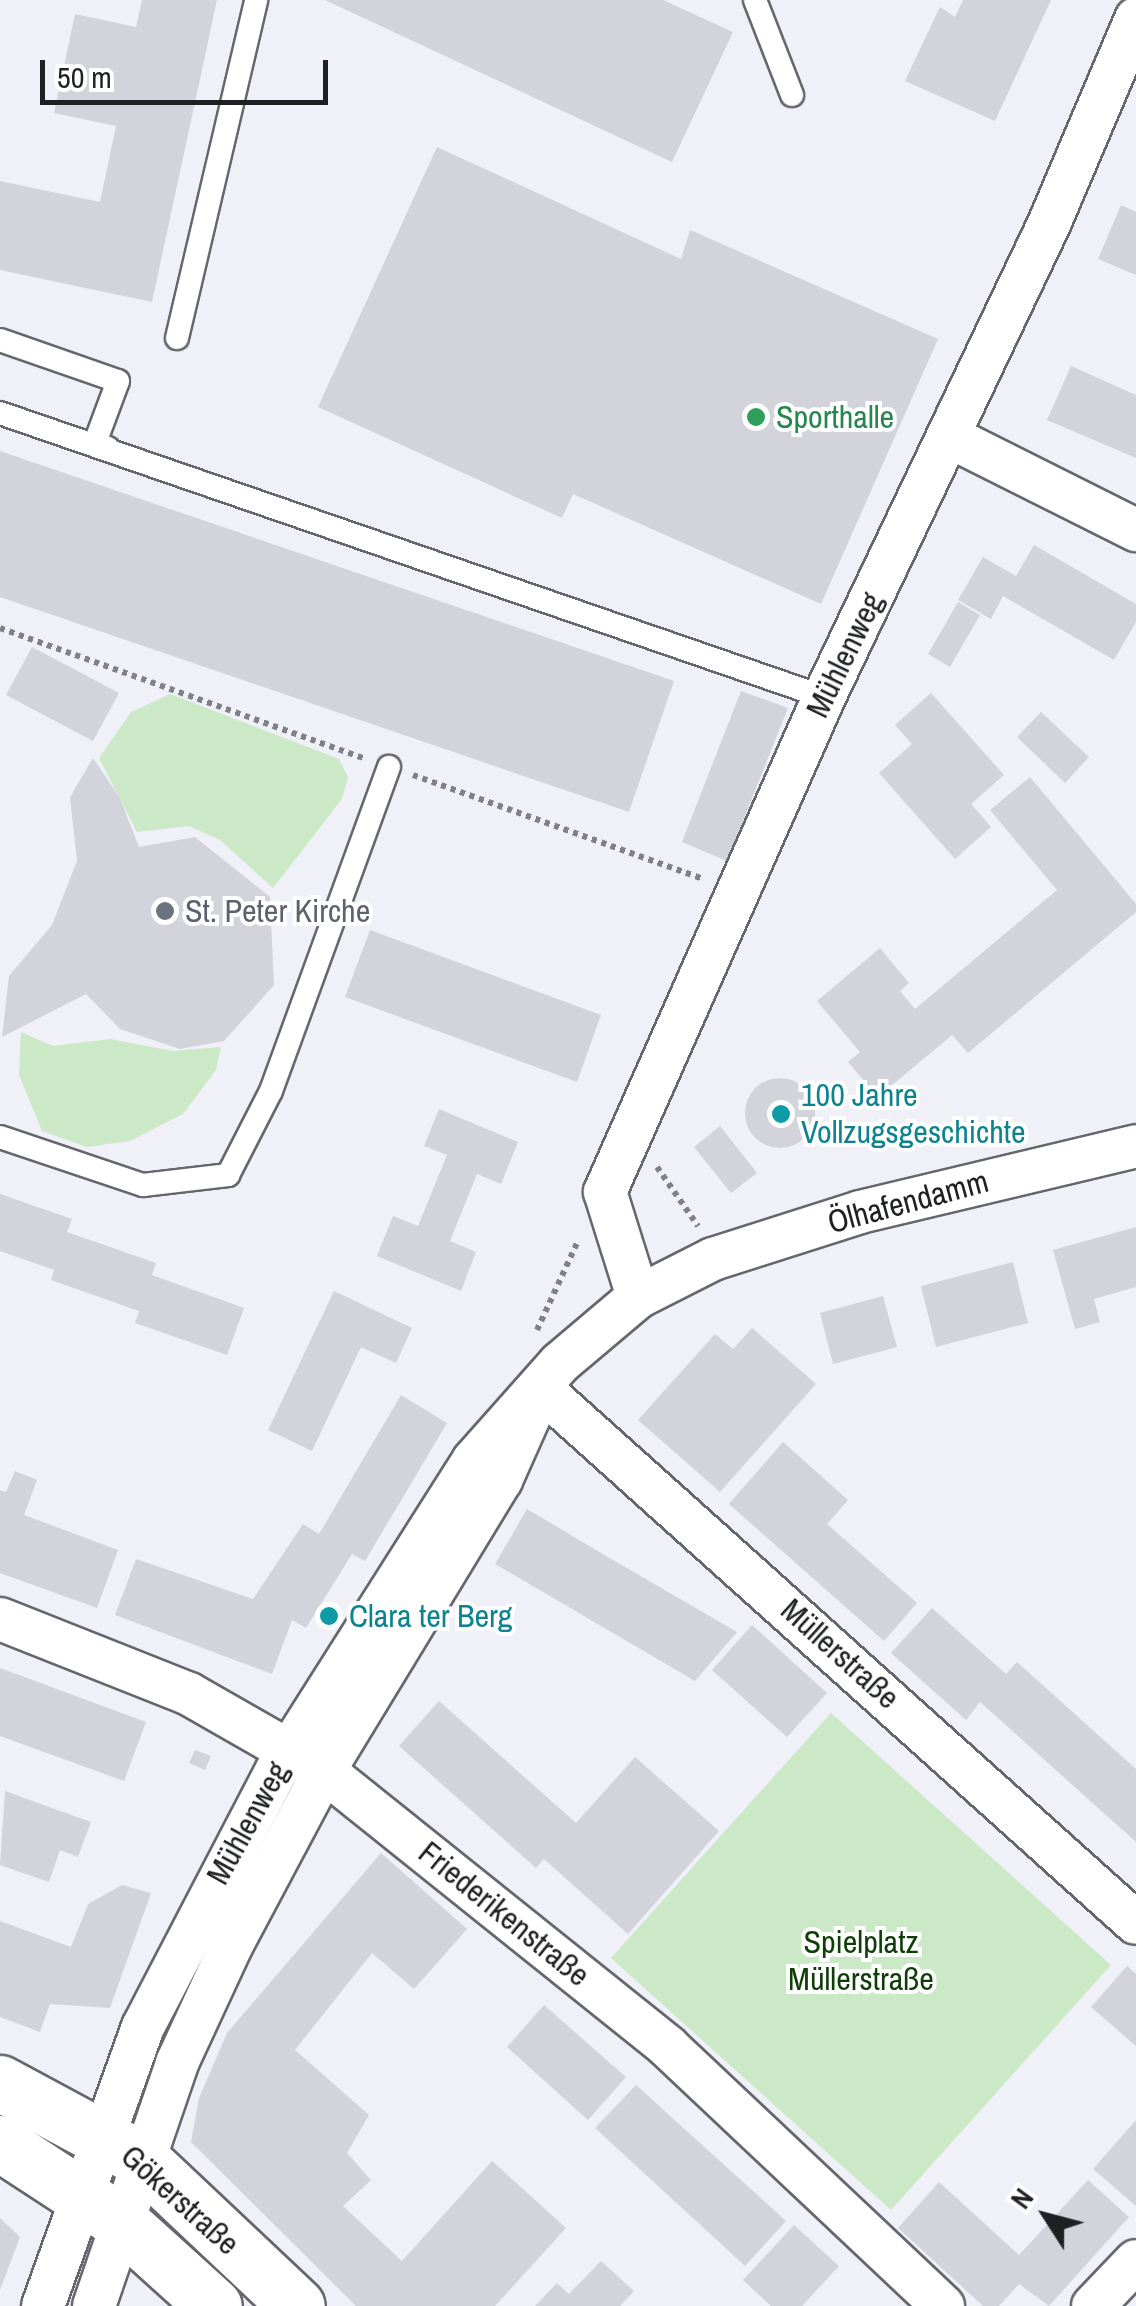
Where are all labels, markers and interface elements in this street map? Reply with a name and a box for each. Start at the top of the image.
scale bar [45,40,332,102]
text: 50 m [57,57,112,97]
place label: Sporthalle [776,398,894,436]
marker: Sporthalle [745,406,767,428]
street label: Mühlenweg [798,586,892,724]
place label: St. Peter Kirche [185,892,370,930]
marker: St. Peter Kirche [154,900,176,922]
place label: 100 Jahre Vollzugsgeschichte [801,1077,1026,1152]
marker: 100 Jahre Vollzugsgeschichte [770,1103,792,1125]
street label: Ölhafendamm [823,1162,993,1242]
street label: Müllerstraße [773,1591,907,1717]
place label: Clara ter Berg [349,1597,512,1635]
marker: Clara ter Berg [318,1605,340,1627]
street label: Mühlenweg [199,1755,297,1891]
street label: Friederikenstraße [411,1833,597,1995]
park label: Spielplatz Müllerstraße [788,1924,934,1999]
street label: Gökerstraße [113,2137,247,2263]
north arrow [996,2166,1096,2266]
text: N [1001,2180,1042,2216]

